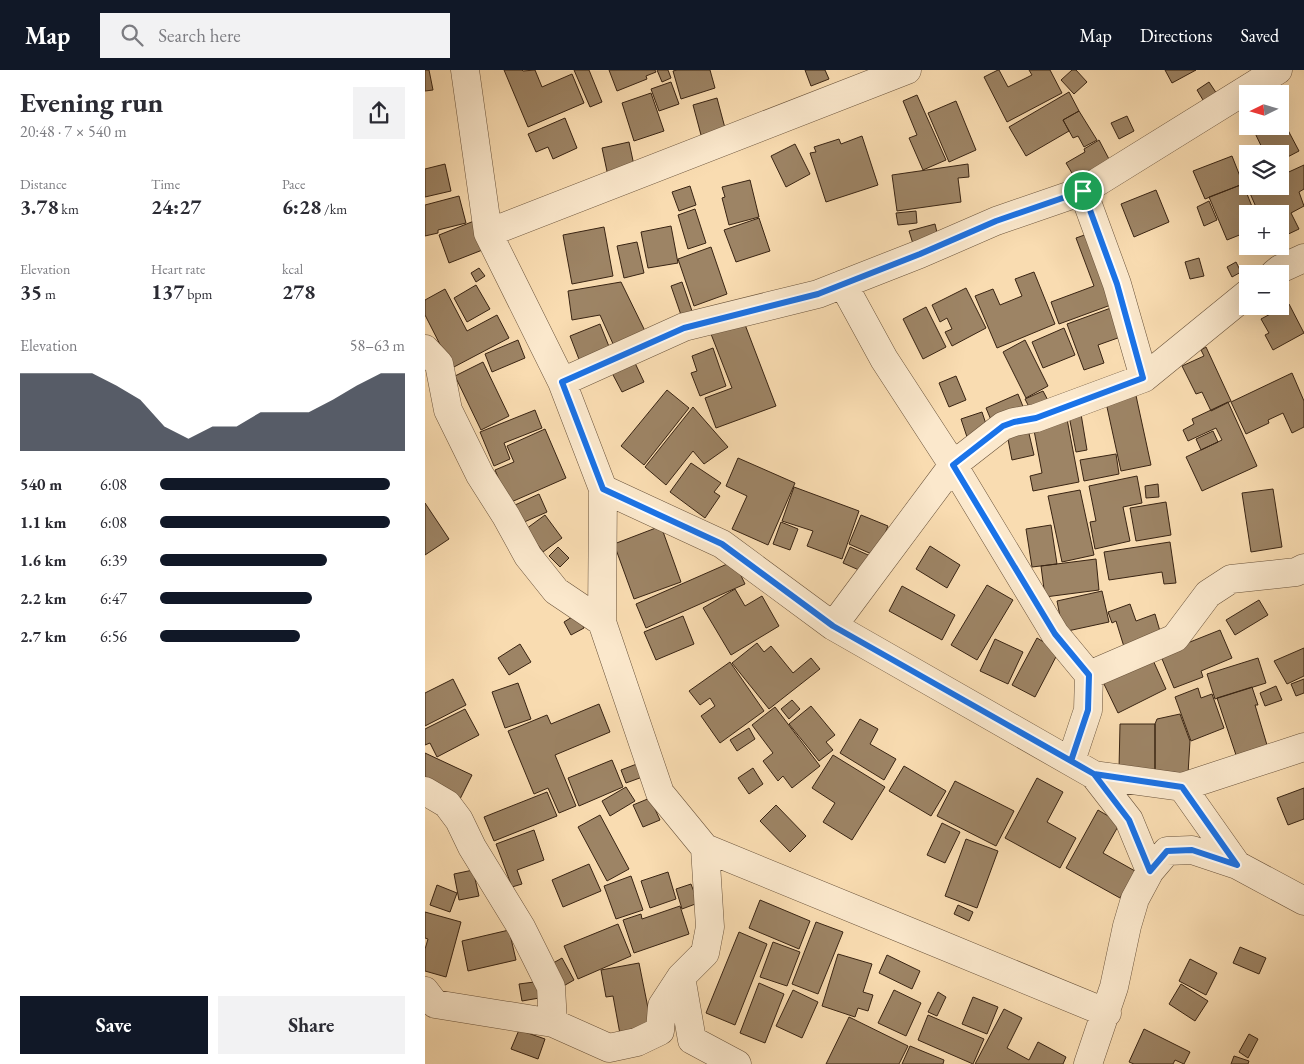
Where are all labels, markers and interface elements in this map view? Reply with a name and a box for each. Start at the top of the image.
search box [100,13,450,58]
text: Map [25,20,70,51]
icon: search [118,21,146,49]
text: Search here [158,23,241,48]
text: Map [1080,24,1112,47]
text: Directions [1140,24,1212,47]
text: Saved [1240,24,1279,47]
text: Evening run [20,84,163,120]
north arrow [1239,85,1289,135]
map controls [1239,85,1289,315]
button: share [353,87,405,139]
text: 20:48 · 7 × 540 m [20,121,127,142]
button: layers [1239,145,1289,195]
pin [1062,170,1104,212]
text: Distance [20,175,67,193]
text: Time [151,175,180,193]
text: Pace [282,175,306,193]
icon: arrive [1069,177,1097,205]
text: 3.78 [20,193,59,220]
text: 24:27 [151,193,201,220]
text: 6:28 [282,193,321,220]
text: km [59,200,79,218]
text: /km [321,200,347,218]
button: + [1239,205,1289,255]
text: Elevation [20,260,70,278]
text: Heart rate [151,260,205,278]
text: kcal [282,260,303,278]
button: − [1239,265,1289,315]
text: 35 [20,278,42,305]
text: 137 [151,278,184,305]
text: 278 [282,278,315,305]
text: m [42,285,56,303]
text: bpm [184,285,213,303]
text: Elevation [20,335,78,356]
text: 58–63 m [350,335,405,356]
text: 540 m [20,474,62,495]
text: 6:08 [100,474,127,495]
text: 1.1 km [20,512,66,533]
text: 6:08 [100,512,127,533]
text: 1.6 km [20,550,66,571]
text: 6:39 [100,550,127,571]
text: 2.2 km [20,588,66,609]
text: 6:47 [100,588,127,609]
text: 2.7 km [20,626,66,647]
text: 6:56 [100,626,127,647]
button: Save [20,996,208,1054]
button: Share [218,996,405,1054]

